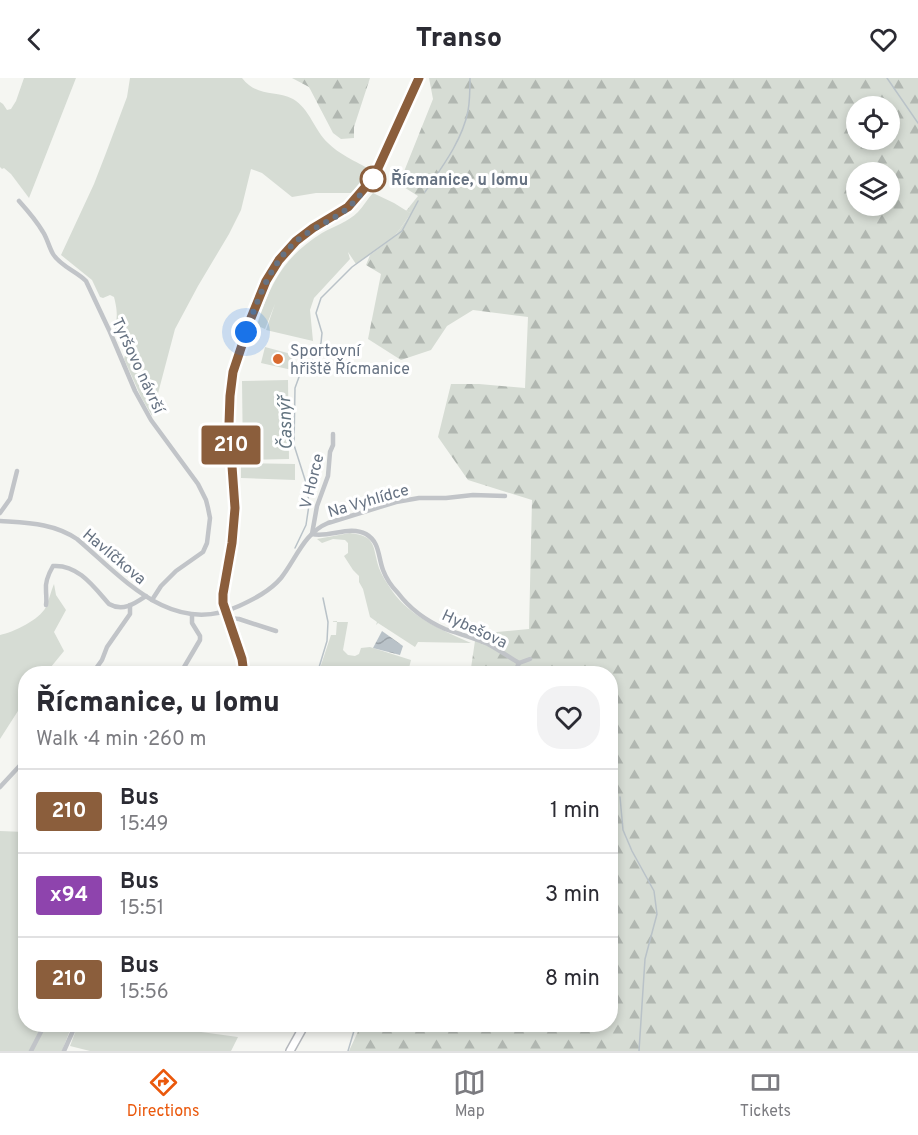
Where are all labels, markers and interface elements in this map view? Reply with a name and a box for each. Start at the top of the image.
text: Transo [416,22,502,56]
icon: back [18,23,51,56]
icon: heart [867,23,900,56]
map controls [846,96,900,216]
button: locate [846,96,900,150]
button: layers [846,162,900,216]
marker: Řícmanice, u lomu [360,166,386,192]
place label: Řícmanice, u lomu [391,169,528,191]
street label: Tyršovo návrší [106,315,169,419]
your location [231,317,261,347]
place label: Sportovní hřiště Řícmanice [290,342,410,380]
marker: Sportovní hřiště Řícmanice [271,352,285,366]
water label: Časnýř [272,392,299,450]
line badge: 210 [196,426,266,464]
text: 210 [213,432,249,459]
street label: V Horce [296,452,329,511]
street label: Na Vyhlídce [326,481,412,523]
street label: Havlíčkova [78,525,150,590]
street label: Hybešova [438,606,510,654]
text: Řícmanice, u lomu [36,686,280,722]
button: heart [537,686,600,749]
text: Walk · 4 min · 260 m [36,727,207,753]
text: Bus [120,785,159,812]
text: 210 [51,798,87,825]
text: 1 min [550,798,600,825]
text: 15:49 [120,812,168,838]
text: Bus [120,869,159,896]
text: x94 [50,882,88,909]
text: 3 min [545,882,600,909]
text: 15:51 [120,896,164,922]
text: Bus [120,953,159,980]
text: 210 [51,966,87,993]
text: 8 min [545,966,600,993]
text: 15:56 [120,980,169,1006]
tab: Directions [127,1066,200,1122]
tab: Map [453,1066,486,1122]
tab: Tickets [740,1066,791,1122]

